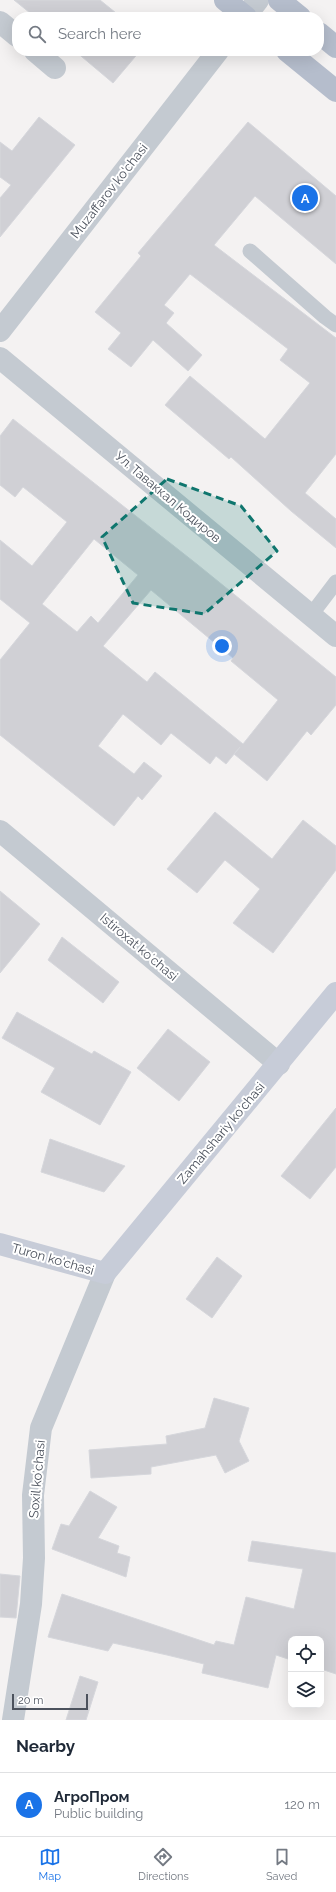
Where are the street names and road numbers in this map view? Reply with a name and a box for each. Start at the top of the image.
street label: Muzaffarov ko'chasi [67,141,151,241]
street label: Ул. Таваккал Кодиров [112,448,224,546]
street label: Istiroxat koʻchasi [97,910,181,984]
street label: Zamahshariy ko'chasi [174,1079,268,1187]
street label: Turon ko'chasi [10,1240,96,1278]
street label: Soxil koʻchasi [26,1439,48,1519]

